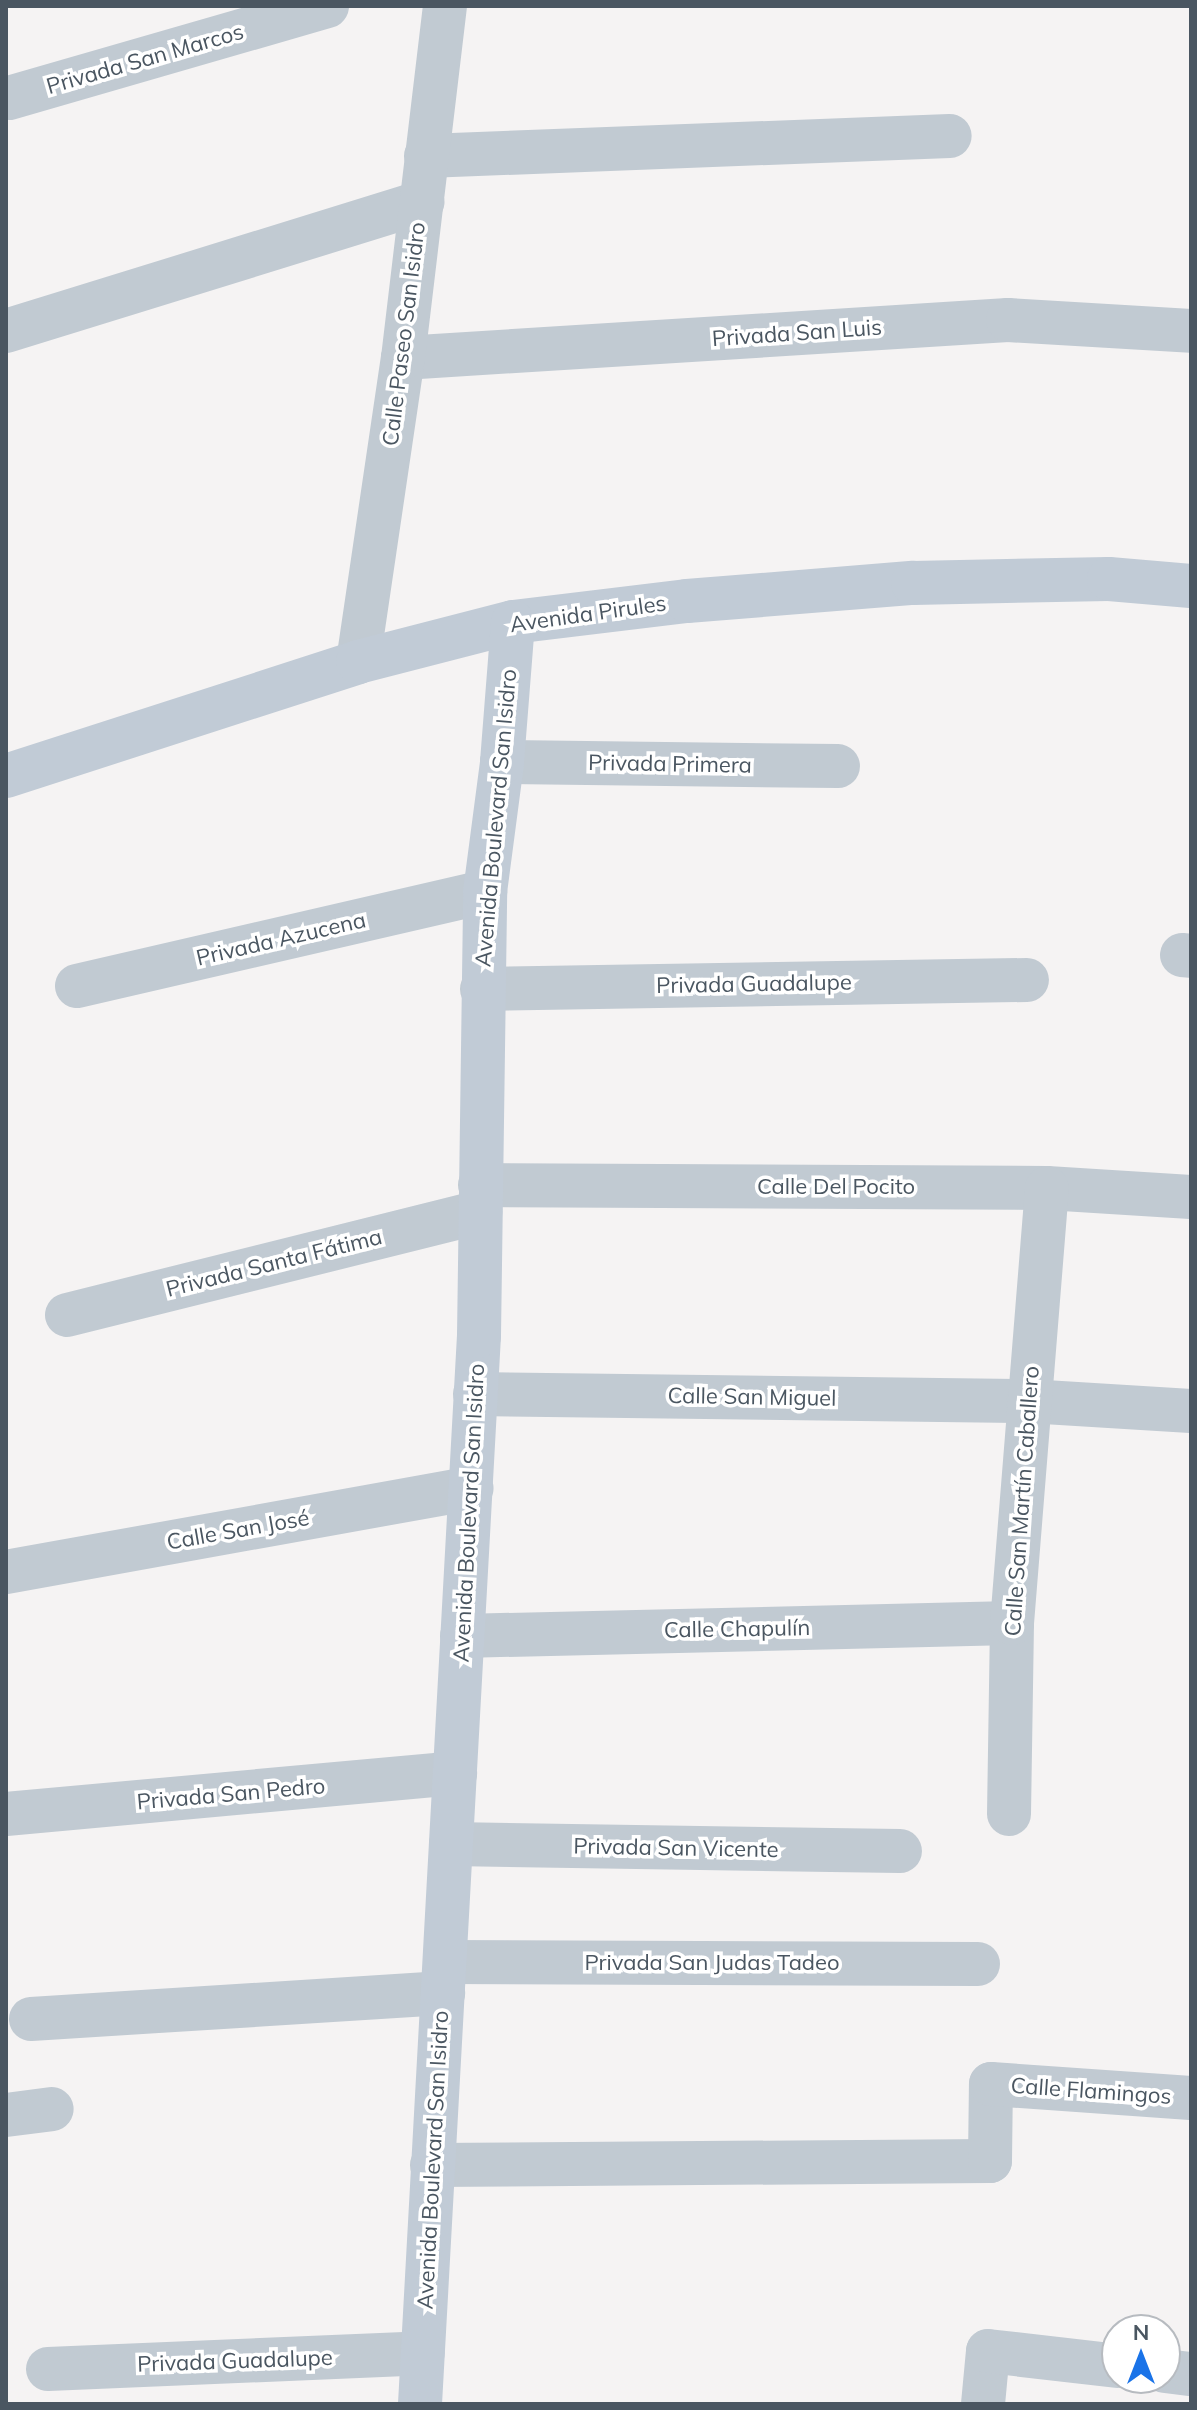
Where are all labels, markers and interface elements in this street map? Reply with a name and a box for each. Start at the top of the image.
street label: Privada San Marcos [43,18,247,100]
street label: Calle Paseo San Isidro [377,221,431,447]
street label: Privada San Luis [711,314,883,352]
street label: Avenida Pirules [508,590,668,638]
street label: Avenida Boulevard San Isidro [470,668,522,968]
street label: Privada Primera [588,749,752,779]
street label: Privada Azucena [194,907,368,971]
street label: Privada Guadalupe [656,969,852,999]
street label: Calle Del Pocito [757,1174,915,1200]
street label: Privada Santa Fátima [163,1223,385,1303]
street label: Avenida Boulevard San Isidro [448,1363,490,1663]
street label: Calle San Martín Caballero [999,1365,1045,1637]
street label: Calle San Miguel [667,1382,837,1412]
street label: Calle San José [165,1504,311,1556]
street label: Calle Chapulín [664,1615,810,1643]
street label: Privada San Pedro [136,1773,326,1815]
street label: Privada San Vicente [573,1833,779,1863]
street label: Privada San Judas Tadeo [584,1950,840,1976]
street label: Avenida Boulevard San Isidro [412,2010,454,2310]
street label: Calle Flamingos [1010,2072,1172,2110]
north arrow [1101,2314,1181,2394]
text: N [1133,2318,1149,2346]
street label: Privada Guadalupe [137,2344,333,2378]

